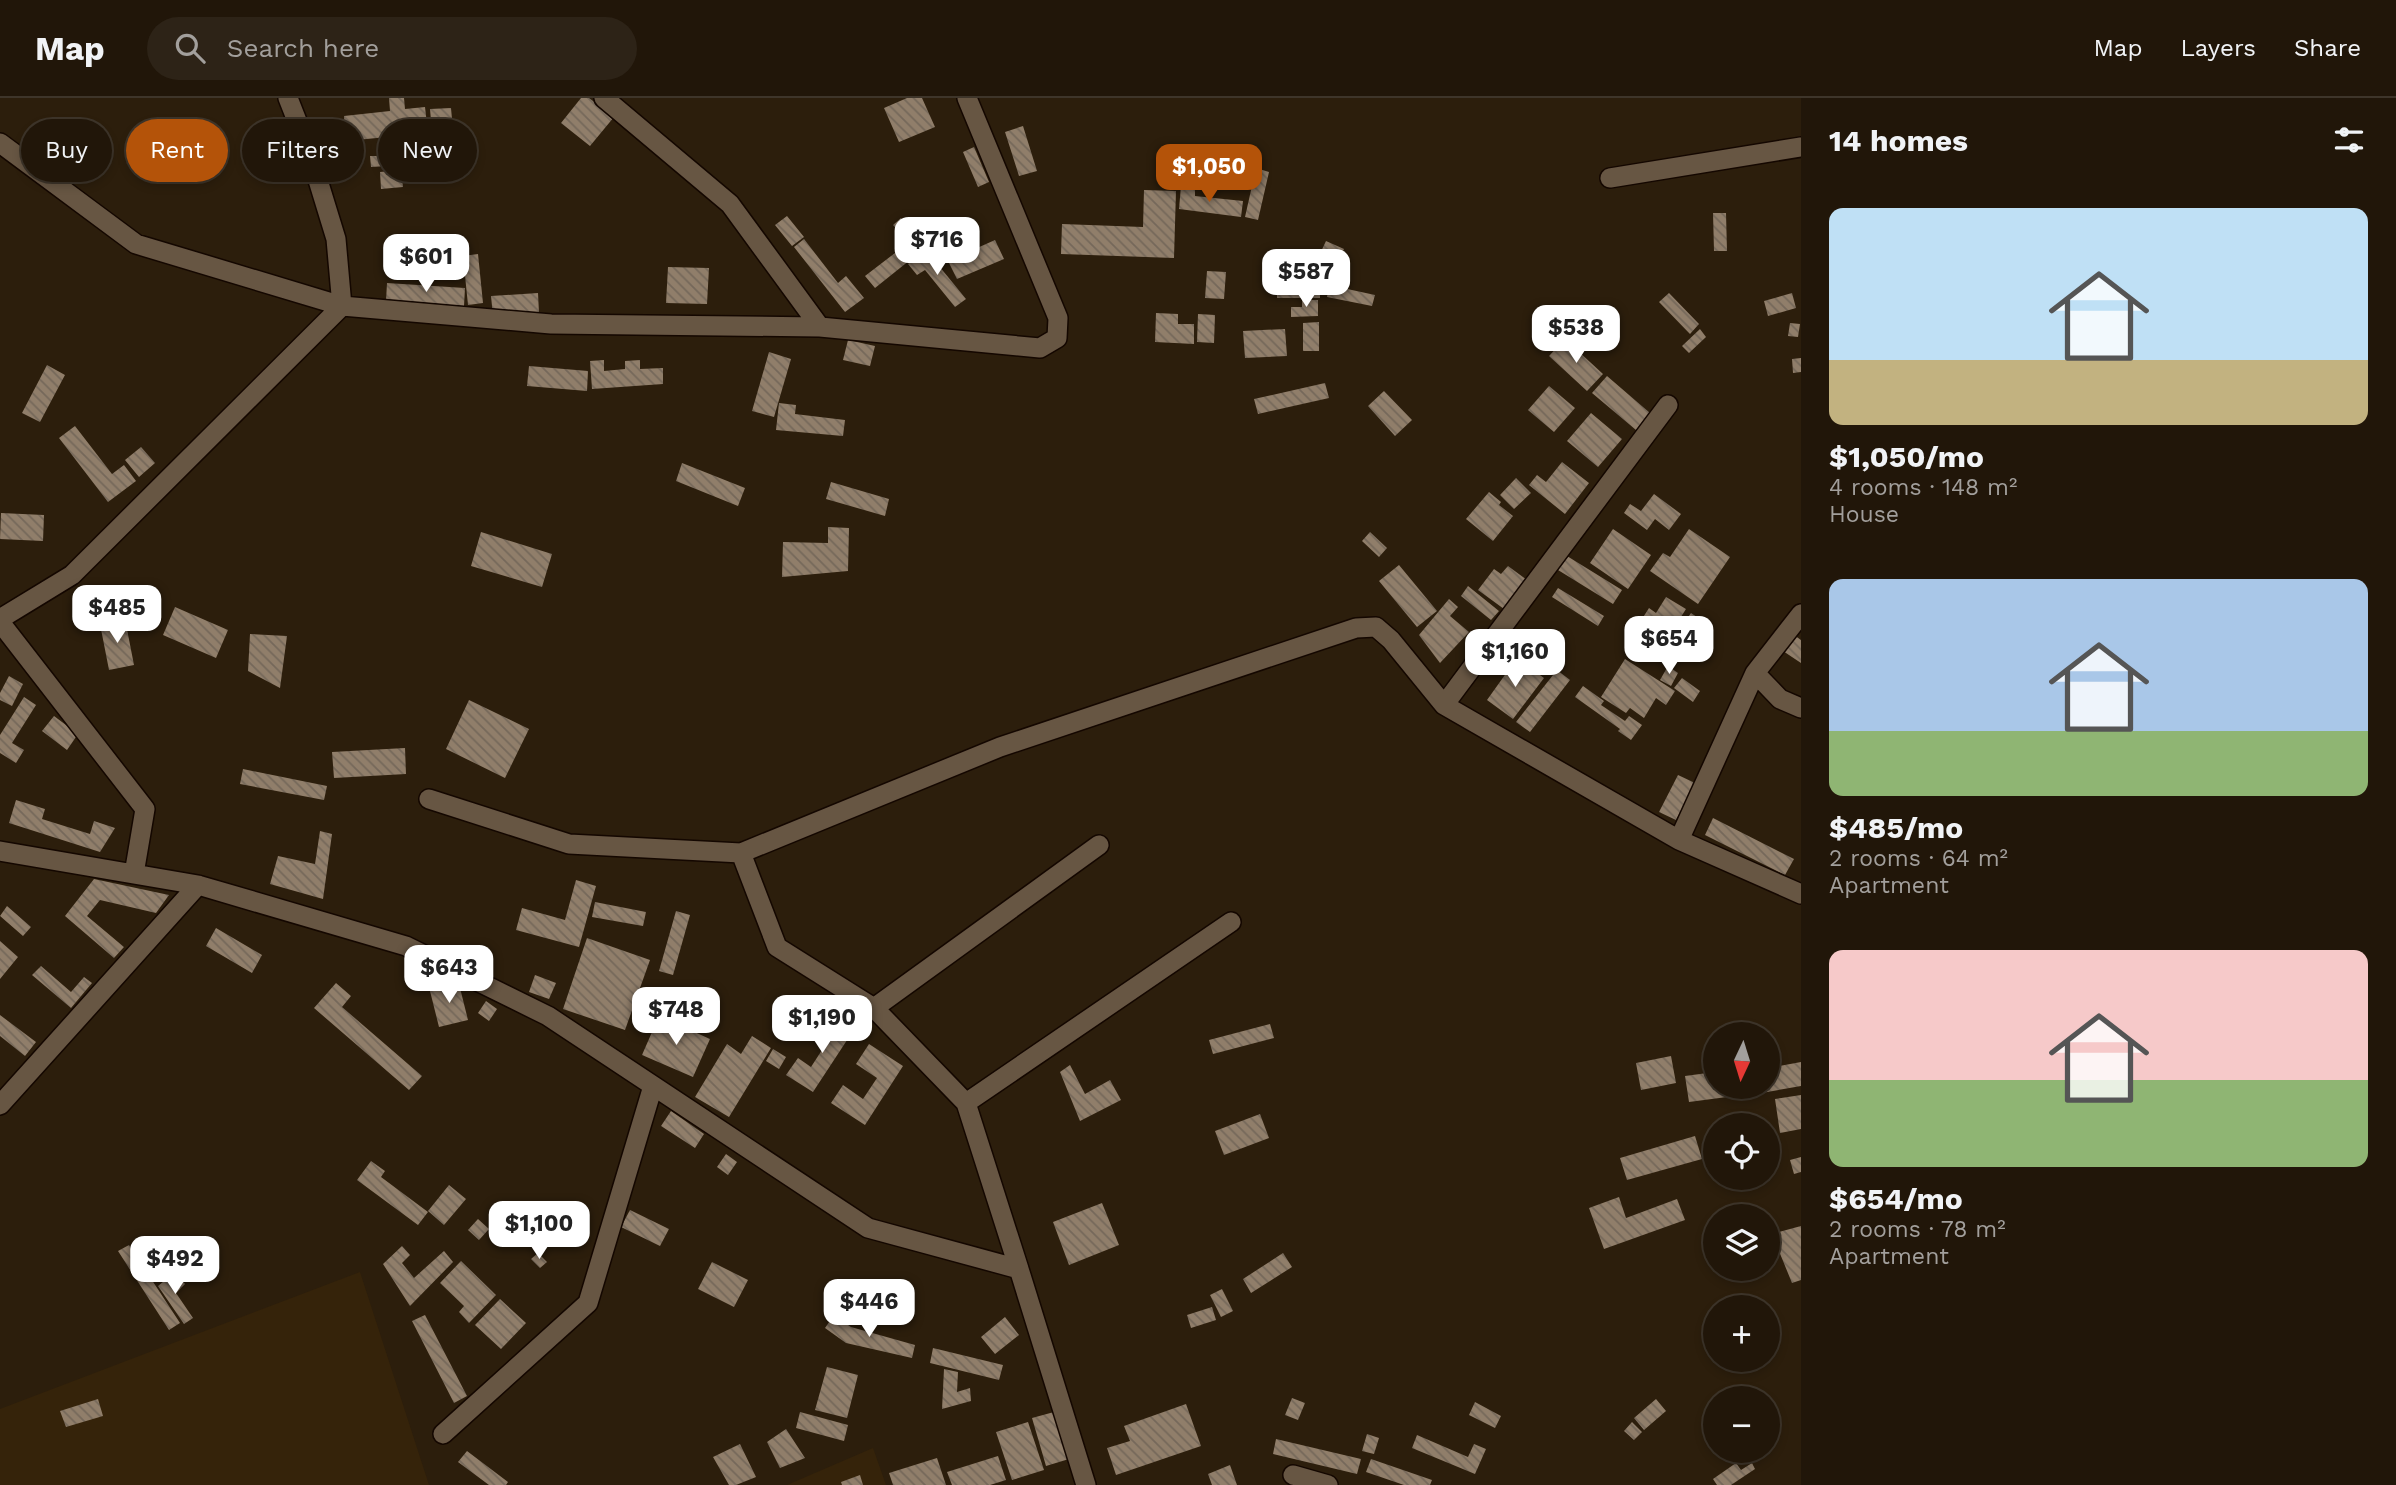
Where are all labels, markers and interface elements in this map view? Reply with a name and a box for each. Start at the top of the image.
search box [147,17,637,80]
text: Map [35,29,105,68]
icon: search [171,29,209,67]
text: Search here [227,33,379,63]
text: Map [2094,34,2142,62]
text: Layers [2180,34,2256,62]
text: Share [2294,34,2361,62]
chip: Buy [21,119,112,182]
chip: Rent [126,119,228,182]
chip: Filters [242,119,364,182]
chip: New [378,119,477,182]
icon: filters [2330,121,2368,159]
text: 14 homes [1829,123,1968,158]
pin: $1,050 [1152,144,1266,204]
text: $1,050 [1172,153,1246,180]
pin: $716 [896,218,978,277]
text: $716 [911,226,963,253]
pin: $601 [385,234,467,294]
text: $601 [399,243,453,270]
pin: $587 [1265,250,1347,309]
icon: home [2036,253,2162,379]
text: $587 [1278,258,1334,285]
pin: $538 [1535,306,1617,365]
text: $538 [1548,314,1604,341]
text: $1,050/mo [1829,439,1984,474]
text: 4 rooms · 148 m² [1829,474,2017,501]
text: House [1829,501,1899,528]
pin: $485 [76,586,158,645]
text: $485 [88,594,146,621]
pin: $654 [1628,616,1710,676]
icon: home [2036,624,2162,750]
text: $654 [1640,625,1698,652]
pin: $1,160 [1458,630,1572,689]
text: $1,160 [1481,638,1549,665]
text: $485/mo [1829,810,1963,845]
text: 2 rooms · 64 m² [1829,845,2008,872]
text: Apartment [1829,872,1949,899]
pin: $643 [408,946,490,1005]
text: $643 [420,954,478,981]
pin: $748 [635,988,717,1047]
icon: home [2036,995,2162,1121]
text: $748 [648,996,704,1023]
pin: $1,190 [765,996,879,1055]
text: $1,190 [788,1004,856,1031]
north arrow [1703,1022,1780,1099]
map controls [1703,1022,1780,1463]
button: locate [1703,1113,1780,1190]
text: $654/mo [1829,1181,1963,1216]
pin: $1,100 [482,1202,596,1261]
button: layers [1703,1204,1780,1281]
text: $1,100 [505,1210,573,1237]
text: 2 rooms · 78 m² [1829,1216,2006,1243]
pin: $492 [134,1236,216,1296]
text: Apartment [1829,1243,1949,1270]
text: $492 [146,1245,204,1272]
pin: $446 [828,1280,910,1339]
text: $446 [840,1288,898,1315]
button: + [1703,1295,1780,1372]
button: − [1703,1386,1780,1463]

